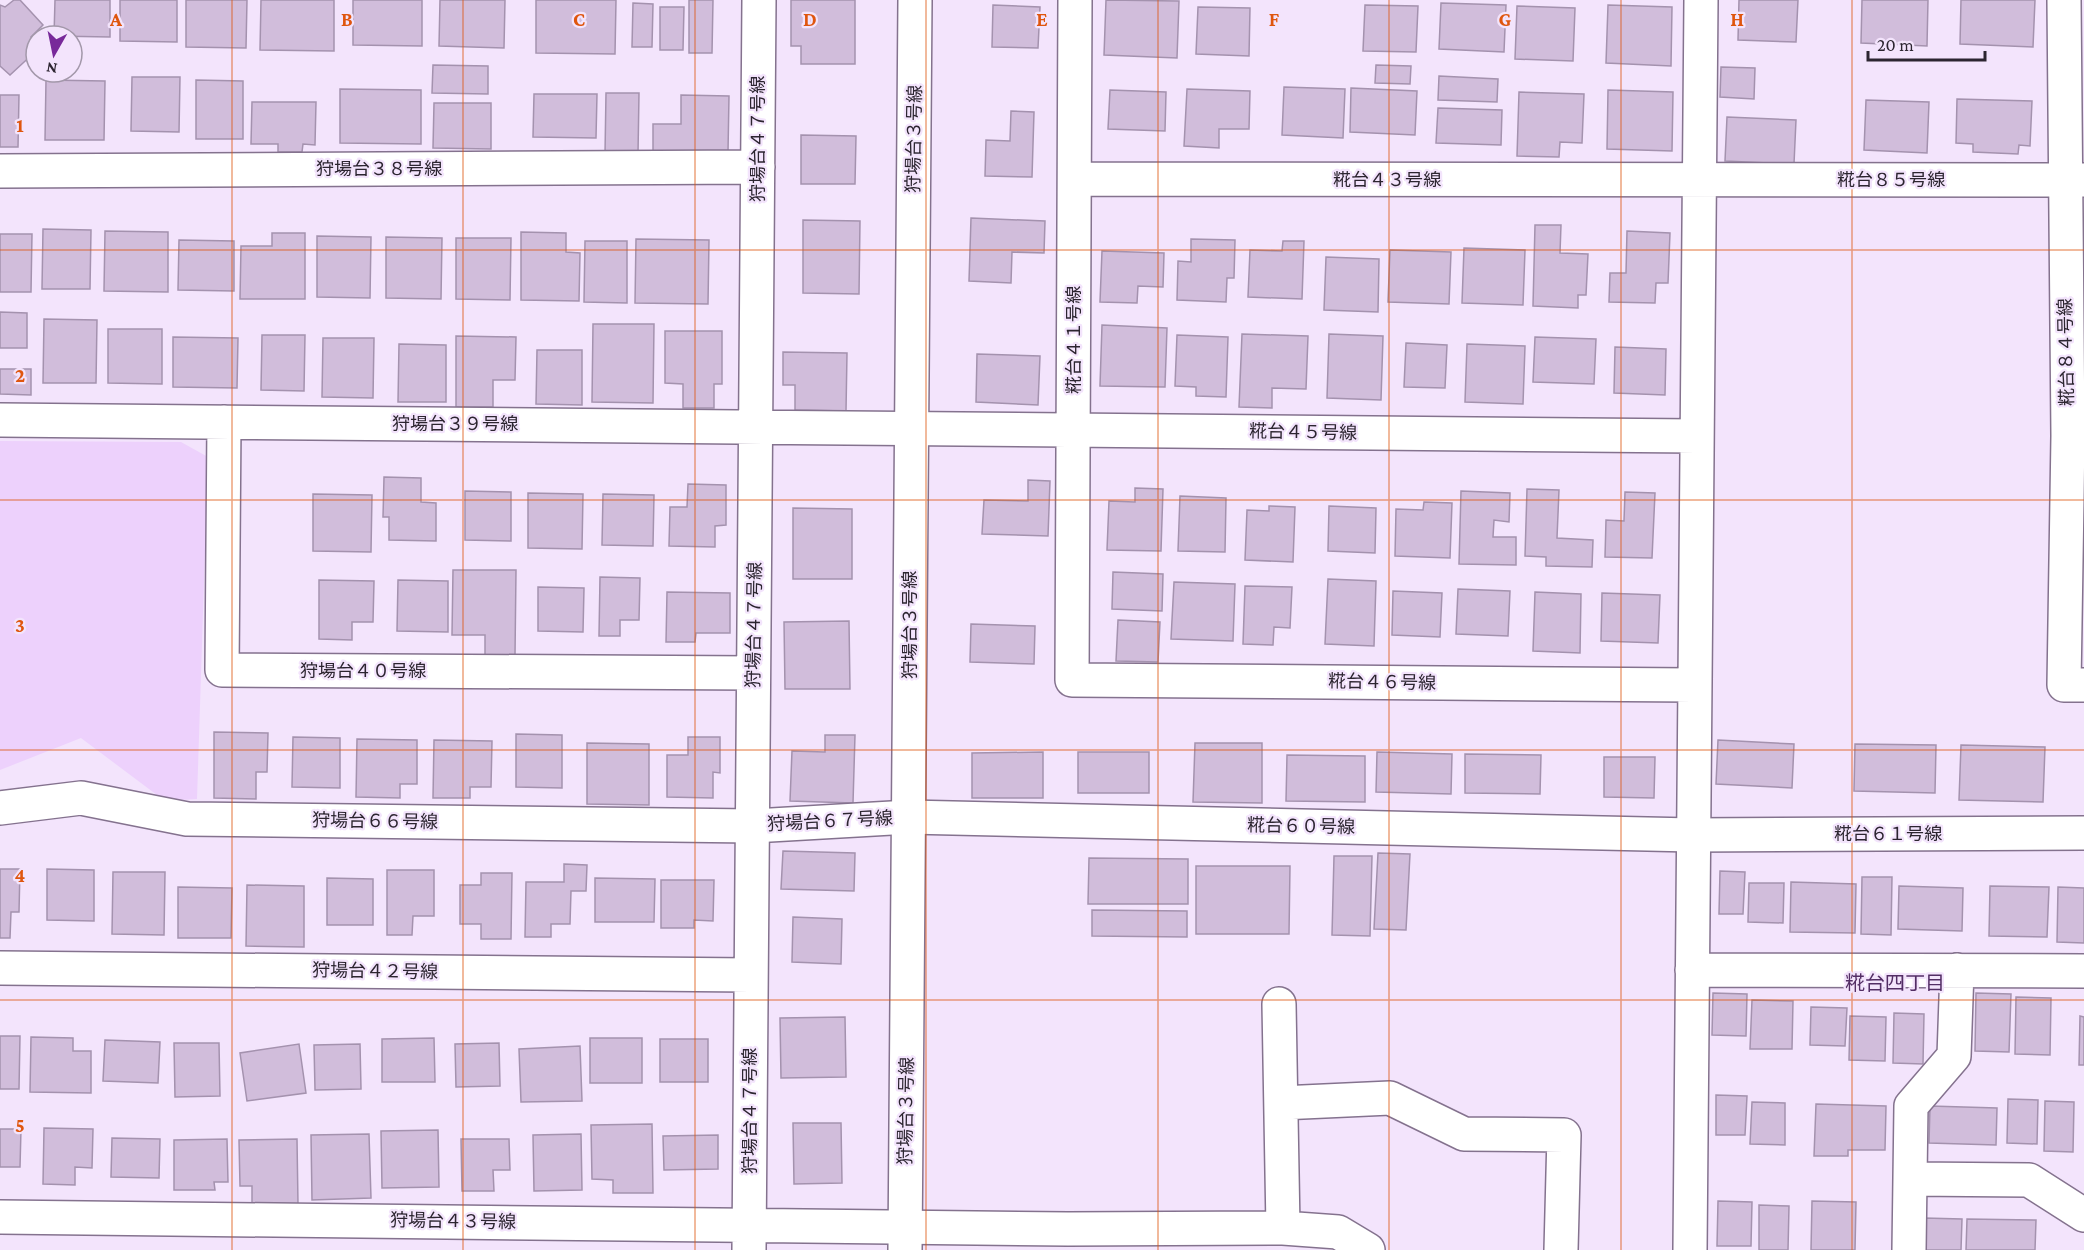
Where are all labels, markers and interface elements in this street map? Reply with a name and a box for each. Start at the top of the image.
text: A [109,8,123,30]
text: B [341,8,353,30]
text: C [573,8,585,30]
text: D [803,8,817,30]
text: E [1036,8,1048,30]
text: F [1269,8,1280,30]
text: G [1499,8,1512,30]
text: H [1730,8,1744,30]
north arrow [24,24,84,84]
scale bar [1868,24,1985,62]
text: 20 m [1877,35,1914,55]
text: N [45,59,58,78]
street label: 狩場台４７号線 [748,76,768,202]
street label: 狩場台３号線 [903,85,925,193]
text: 1 [16,114,24,136]
street label: 狩場台３８号線 [316,159,442,179]
street label: 糀台４３号線 [1333,170,1441,190]
street label: 糀台８５号線 [1837,170,1945,190]
street label: 糀台４１号線 [1064,286,1084,394]
street label: 糀台８４号線 [2055,298,2077,406]
text: 2 [15,364,25,386]
street label: 狩場台３９号線 [392,414,518,434]
street label: 糀台４５号線 [1249,421,1357,443]
street label: 狩場台４７号線 [743,562,765,688]
street label: 狩場台３号線 [900,571,920,679]
text: 3 [15,614,25,636]
street label: 狩場台４０号線 [300,661,426,681]
street label: 糀台４６号線 [1328,671,1436,693]
street label: 狩場台６７号線 [767,808,893,834]
street label: 狩場台６６号線 [312,810,438,832]
street label: 糀台６０号線 [1247,815,1355,837]
street label: 糀台６１号線 [1834,824,1942,844]
text: 4 [15,864,26,886]
street label: 狩場台４２号線 [312,960,438,982]
district label: 糀台四丁目 [1845,972,1945,994]
street label: 狩場台４７号線 [740,1048,760,1174]
street label: 狩場台３号線 [895,1057,917,1165]
text: 5 [15,1114,25,1136]
street label: 狩場台４３号線 [390,1210,516,1232]

